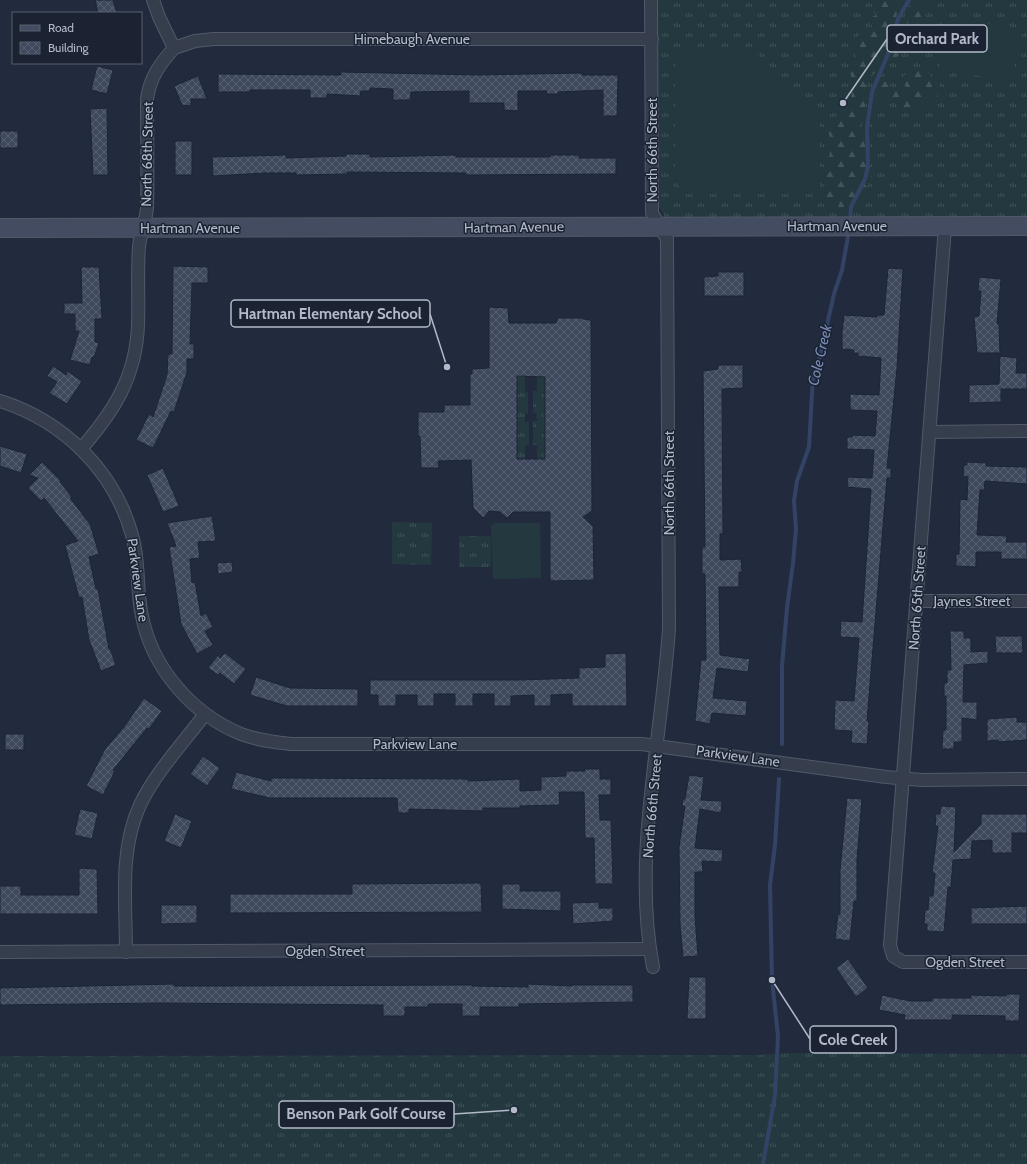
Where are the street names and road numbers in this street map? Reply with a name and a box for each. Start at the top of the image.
street label: Himebaugh Avenue [354,30,470,48]
street label: North 66th Street [643,97,661,202]
street label: North 68th Street [137,101,157,207]
street label: Hartman Avenue [464,217,564,237]
street label: Hartman Avenue [787,217,887,235]
street label: Hartman Avenue [140,219,240,237]
street label: North 66th Street [660,430,678,535]
street label: Parkview Lane [123,537,153,623]
street label: North 65th Street [904,545,930,651]
street label: Jaynes Street [933,592,1011,610]
street label: Parkview Lane [373,735,457,753]
street label: Parkview Lane [695,741,781,771]
street label: North 66th Street [638,753,666,859]
street label: Ogden Street [285,942,365,960]
street label: Ogden Street [925,953,1005,971]

